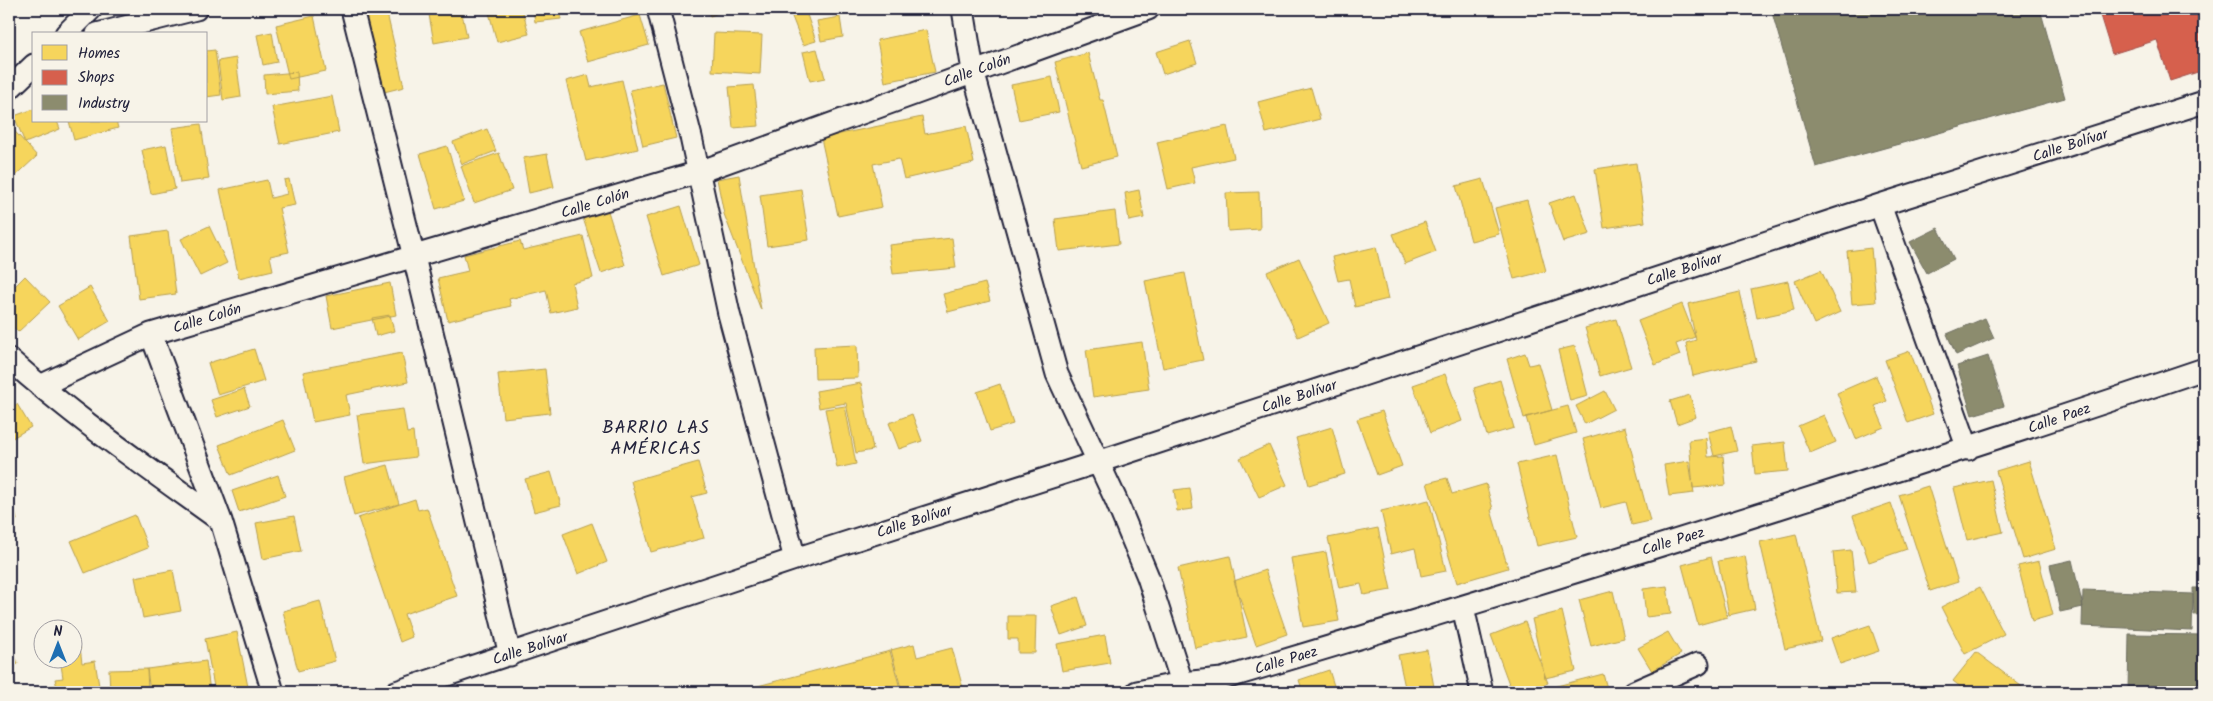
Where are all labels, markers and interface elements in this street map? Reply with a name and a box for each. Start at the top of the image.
legend [32,32,208,122]
text: Homes [78,42,121,66]
street label: Calle Colón [940,48,1015,94]
text: Shops [78,66,115,90]
text: Industry [78,92,131,116]
street label: Calle Bolívar [2029,122,2112,169]
street label: Calle Colón [558,182,632,226]
street label: Calle Bolívar [1643,246,1726,293]
street label: Calle Colón [170,297,244,341]
street label: Calle Bolívar [1258,373,1341,420]
street label: Calle Paez [2025,397,2094,441]
district label: BARRIO LAS AMÉRICAS [602,414,710,464]
street label: Calle Bolívar [873,498,956,545]
street label: Calle Paez [1639,521,1708,563]
north arrow [32,618,82,668]
text: N [54,621,63,643]
street label: Calle Bolívar [489,625,572,672]
street label: Calle Paez [1252,640,1321,682]

